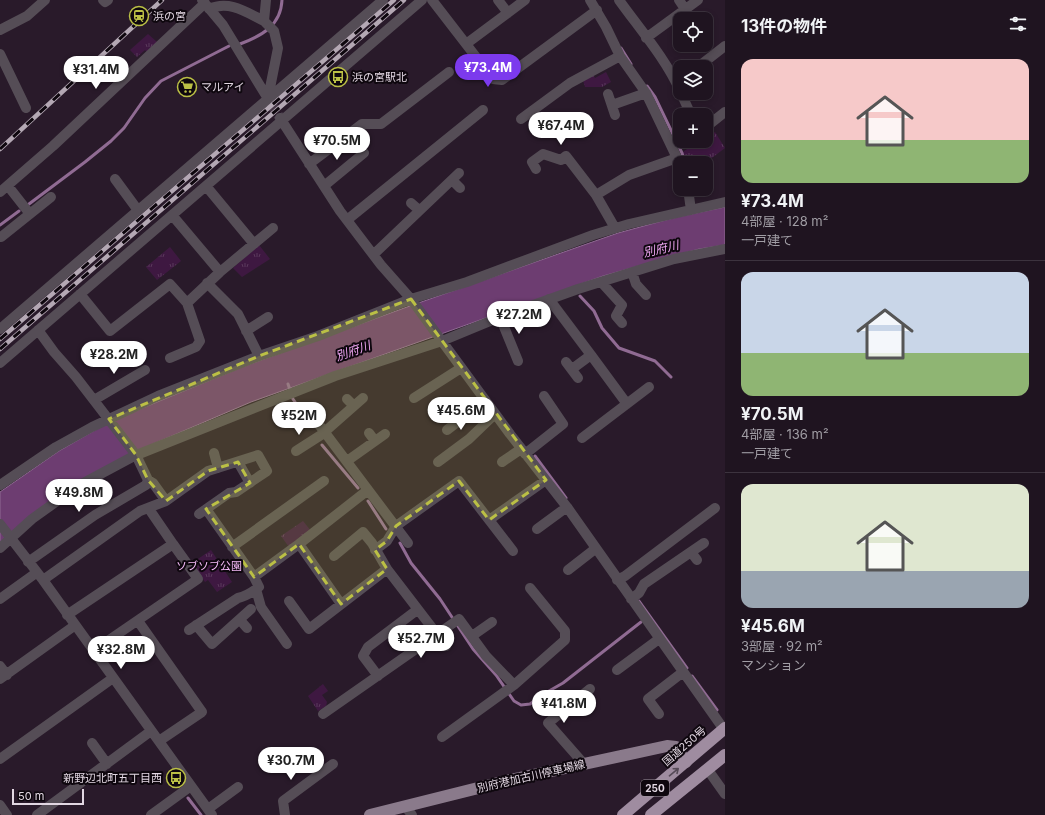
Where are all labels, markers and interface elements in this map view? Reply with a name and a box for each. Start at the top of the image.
station icon: 浜の宮 [128,5,150,27]
place label: 浜の宮 [153,9,186,23]
map controls [673,12,713,196]
button: locate [673,12,713,52]
icon: filters [1007,13,1029,35]
text: 13件の物件 [741,16,827,36]
pin: ¥73.4M [455,54,521,88]
pin: ¥31.4M [63,56,129,90]
text: ¥73.4M [464,59,512,75]
button: layers [673,60,713,100]
text: ¥31.4M [73,61,119,77]
bus stop icon: 浜の宮駅北 [327,66,349,88]
place label: 浜の宮駅北 [352,70,407,84]
supermarket icon: マルアイ [176,76,198,98]
place label: マルアイ [201,80,244,94]
icon: home [849,85,921,157]
button: + [673,108,713,148]
pin: ¥67.4M [528,112,594,146]
text: ¥67.4M [537,117,585,133]
pin: ¥70.5M [304,127,370,161]
text: ¥70.5M [313,132,361,148]
button: − [673,156,713,196]
text: ¥73.4M [741,191,804,211]
text: 4部屋 · 128 m² [741,213,829,229]
text: 一戸建て [741,232,793,248]
water label: 別府川 [642,237,682,260]
icon: home [849,298,921,370]
pin: ¥27.2M [486,301,552,335]
text: ¥27.2M [496,306,542,322]
water label: 別府川 [333,337,374,363]
pin: ¥28.2M [81,341,147,375]
text: ¥28.2M [90,346,138,362]
pin: ¥45.6M [428,397,494,431]
pin: ¥52M [275,402,323,436]
text: ¥45.6M [437,402,485,418]
text: ¥70.5M [741,404,804,424]
text: ¥52M [281,407,317,423]
text: 4部屋 · 136 m² [741,426,829,442]
text: 一戸建て [741,445,793,461]
pin: ¥49.8M [46,479,112,513]
text: ¥49.8M [55,484,103,500]
icon: home [849,510,921,582]
park label: ソブソブ公園 [176,559,242,573]
text: ¥45.6M [741,616,805,636]
pin: ¥52.7M [388,625,454,659]
text: ¥52.7M [397,630,445,646]
pin: ¥32.8M [88,636,154,670]
text: 3部屋 · 92 m² [741,638,823,654]
text: ¥32.8M [97,641,145,657]
text: マンション [741,657,806,673]
pin: ¥41.8M [531,690,597,724]
text: ¥41.8M [541,695,587,711]
street label: 国道250号 [659,723,709,769]
pin: ¥30.7M [258,747,324,781]
text: ¥30.7M [267,752,315,768]
street label: 別府港加古川停車場線 [476,757,586,795]
bus stop icon: 新野辺北町五丁目西 [165,767,187,789]
one-way arrow [669,767,679,776]
place label: 新野辺北町五丁目西 [63,771,162,785]
road number: 250 [641,780,669,796]
scale bar [12,787,84,806]
text: 50 m [18,789,44,803]

